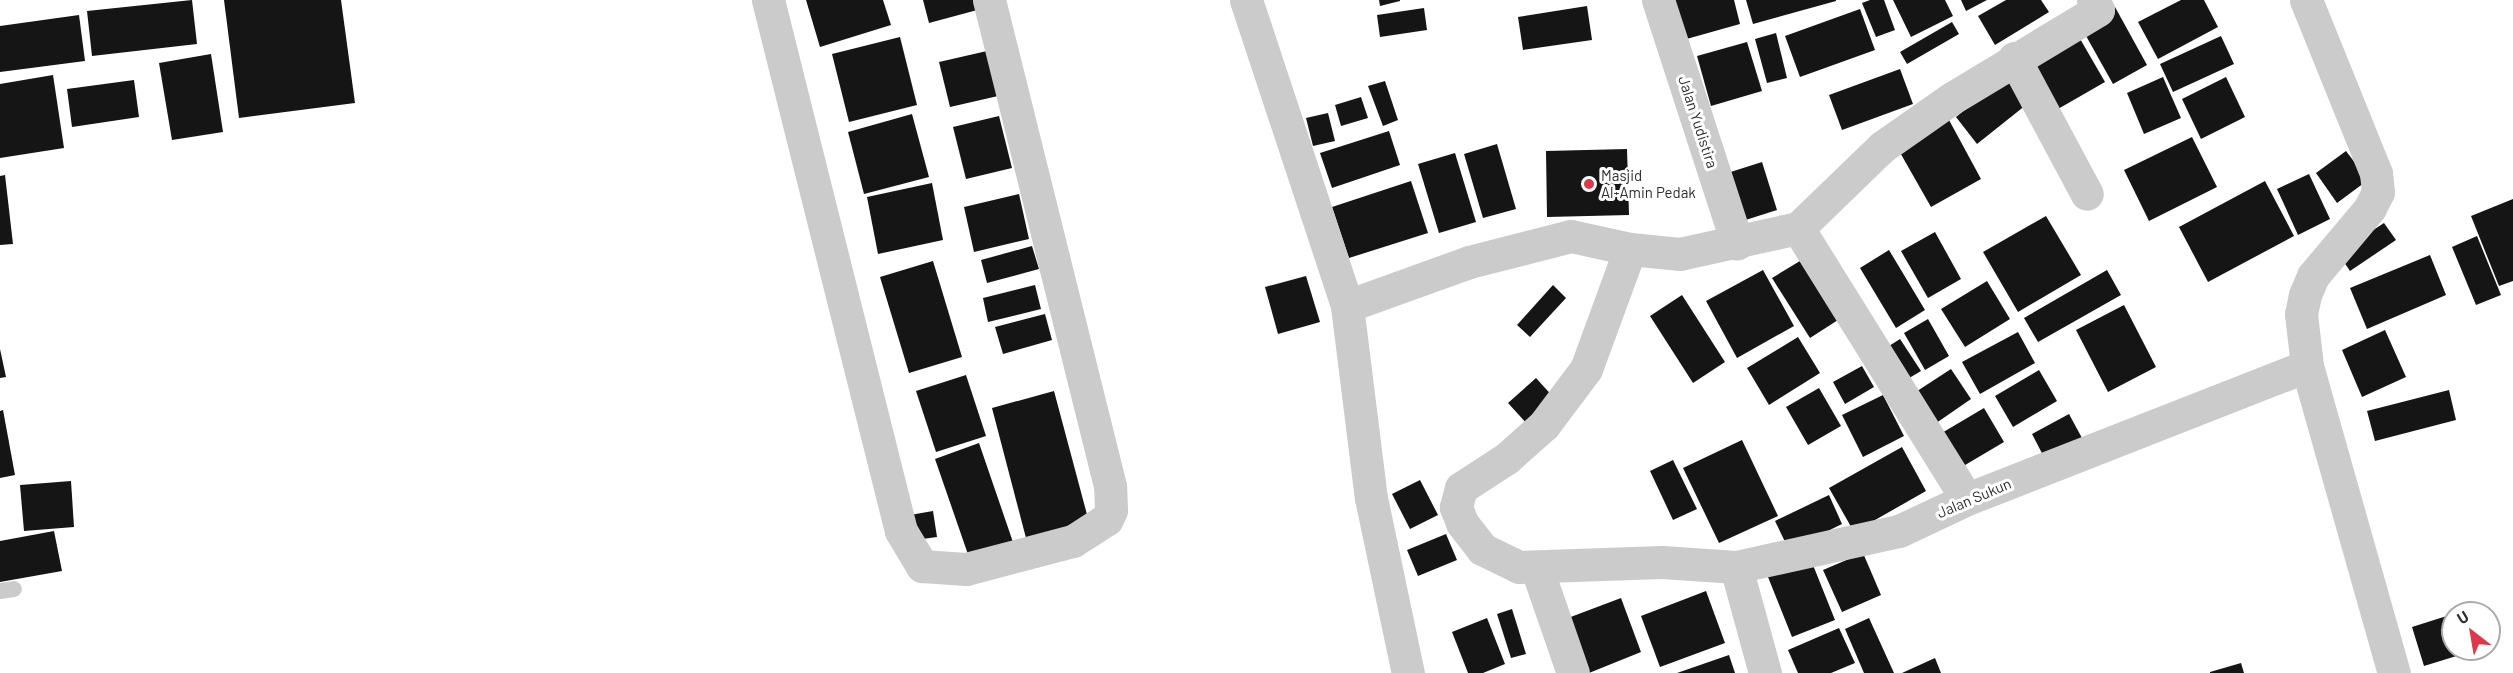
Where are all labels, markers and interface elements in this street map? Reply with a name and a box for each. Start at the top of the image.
street label: Jalan Yudistira [1675,73,1721,171]
place label: Masjid Al-Amin Pedak [1601,166,1696,201]
marker: Masjid Al-Amin Pedak [1582,177,1596,191]
street label: Jalan Sukun [1934,474,2014,522]
north arrow [2441,601,2501,661]
text: U [2453,606,2472,628]

